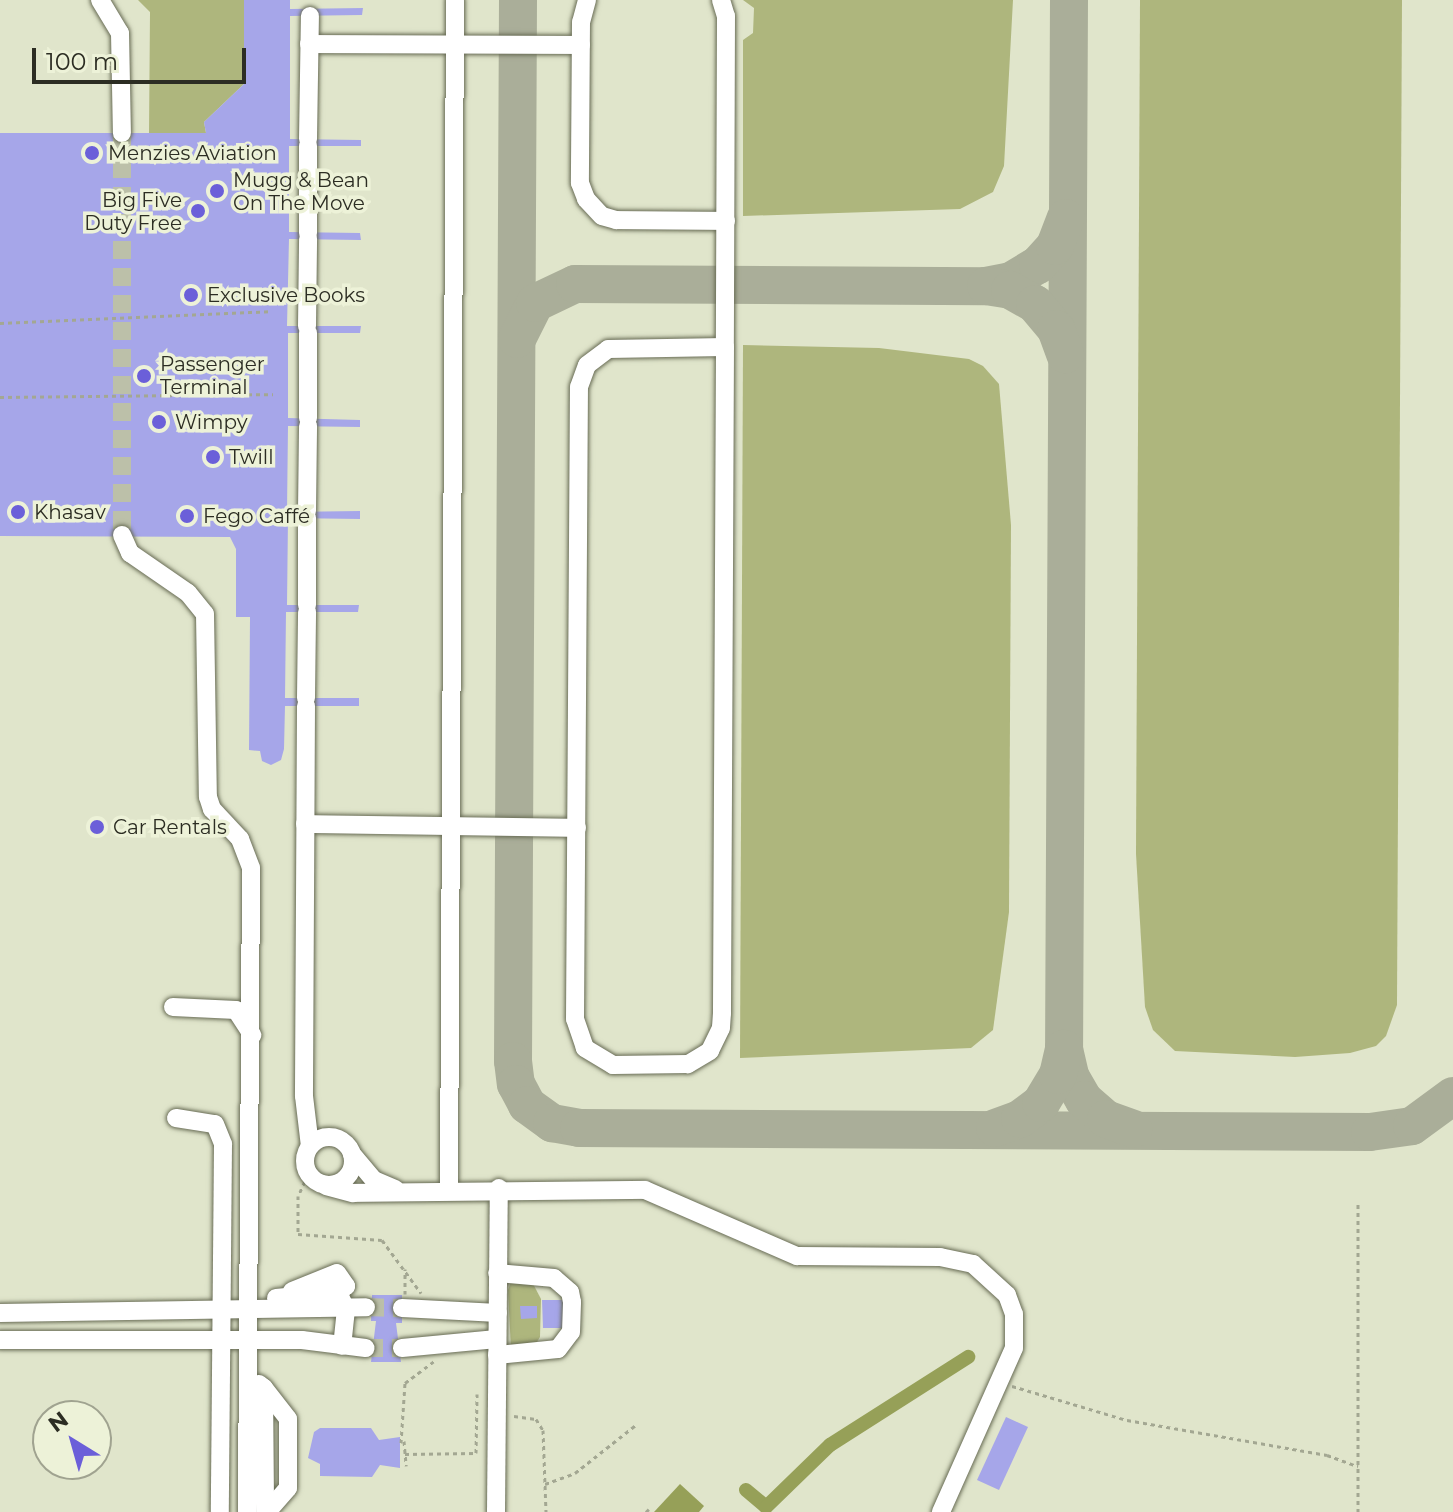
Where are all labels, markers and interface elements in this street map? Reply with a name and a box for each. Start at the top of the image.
scale bar [36,32,250,82]
text: 100 m [46,47,118,76]
place label: Menzies Aviation [108,141,277,165]
marker: Menzies Aviation [83,144,101,162]
place label: Mugg & Bean On The Move [233,168,369,215]
marker: Mugg & Bean On The Move [208,182,226,200]
place label: Big Five Duty Free [84,188,182,235]
marker: Big Five Duty Free [189,202,207,220]
place label: Exclusive Books [207,283,365,307]
marker: Exclusive Books [182,286,200,304]
place label: Passenger Terminal [160,352,265,399]
marker: Passenger Terminal [135,367,153,385]
place label: Wimpy [175,410,248,434]
marker: Wimpy [150,413,168,431]
place label: Twill [229,445,274,469]
marker: Twill [204,448,222,466]
place label: Khasav [34,500,106,524]
marker: Khasav [9,503,27,521]
place label: Fego Caffé [203,504,310,528]
marker: Fego Caffé [178,507,196,525]
place label: Car Rentals [113,815,227,839]
marker: Car Rentals [88,818,106,836]
north arrow [32,1400,112,1480]
text: N [43,1406,74,1438]

